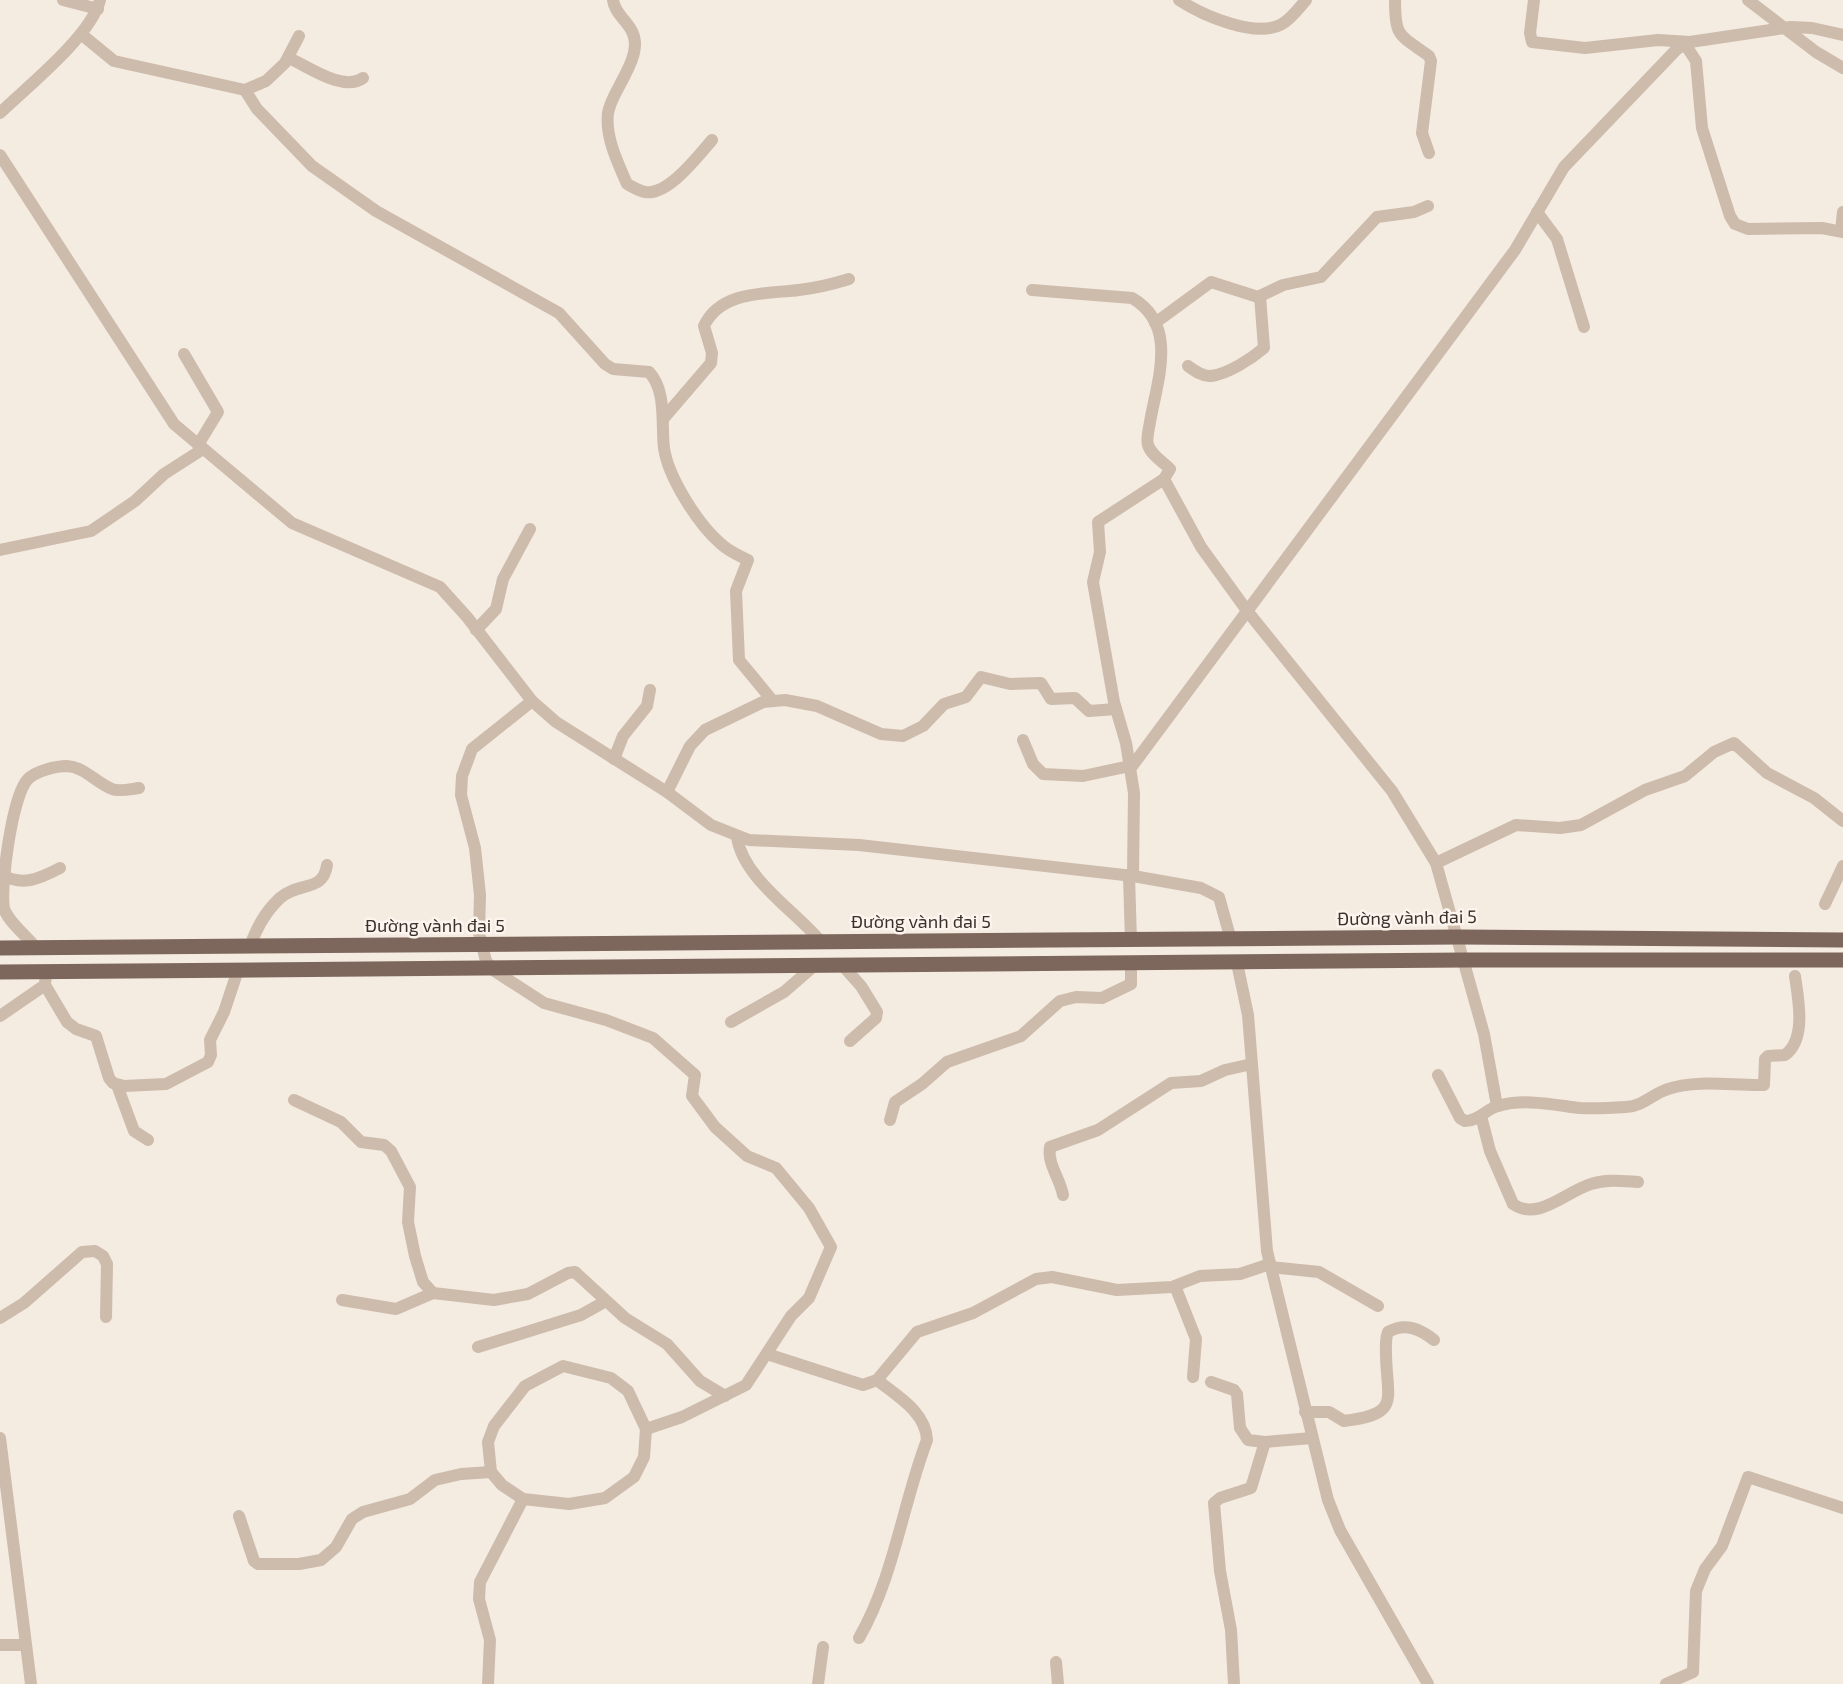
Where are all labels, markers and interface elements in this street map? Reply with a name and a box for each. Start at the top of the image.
street label: Đường vành đai 5 [1337,905,1477,929]
street label: Đường vành đai 5 [851,910,991,932]
street label: Đường vành đai 5 [365,914,505,936]

